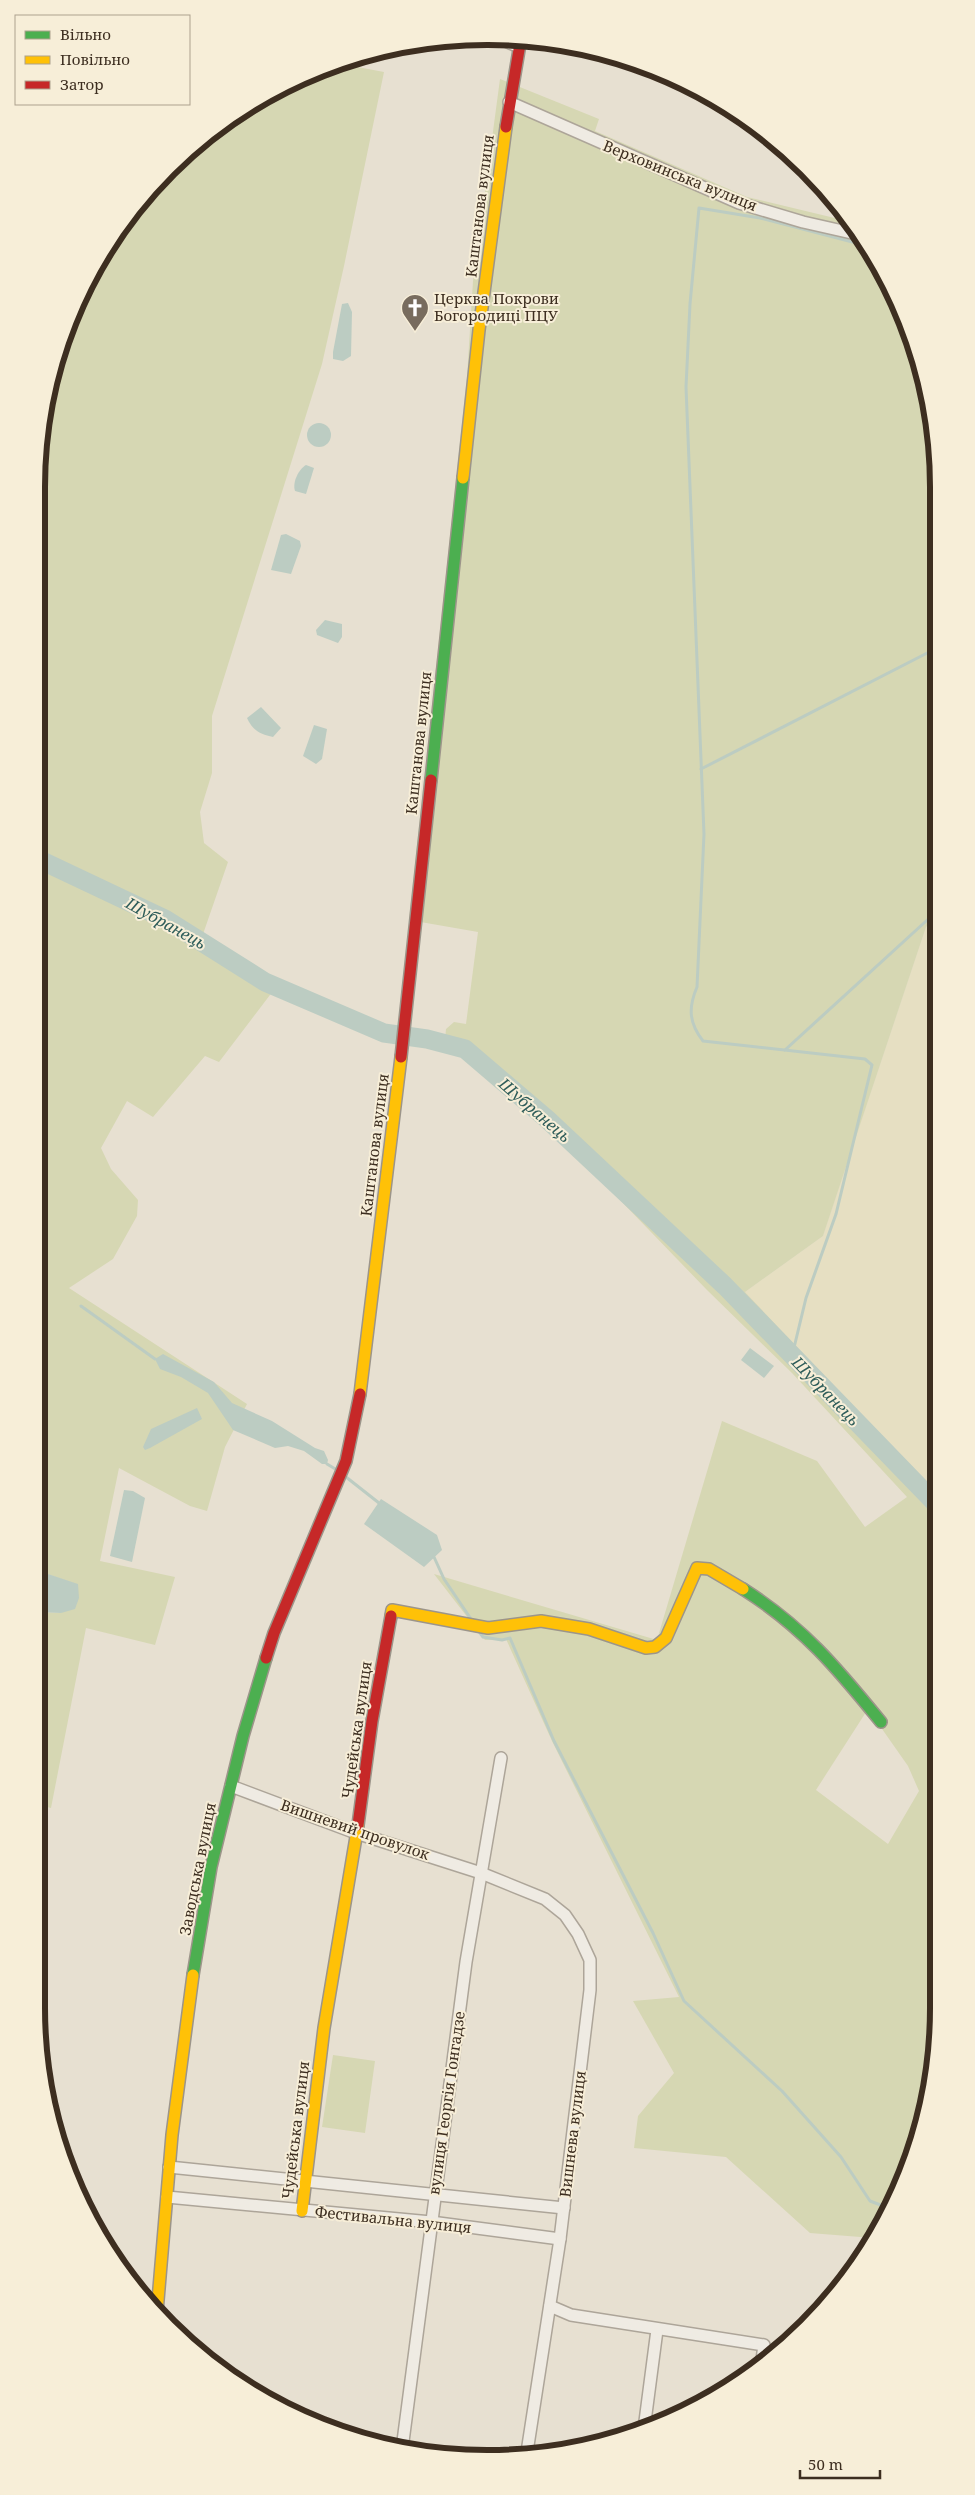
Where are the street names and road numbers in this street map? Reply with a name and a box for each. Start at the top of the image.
street label: Каштанова вулиця [460,133,498,278]
street label: Верховинська вулиця [600,135,760,215]
street label: Каштанова вулиця [401,670,435,815]
street label: Каштанова вулиця [355,1072,393,1217]
street label: Чудейська вулиця [336,1660,376,1800]
street label: Вишневий провулок [278,1794,433,1864]
street label: Заводська вулиця [174,1801,220,1937]
street label: вулиця Георгія Гонгадзе [423,2010,469,2196]
street label: Чудейська вулиця [277,2060,313,2200]
street label: Вишнева вулиця [554,2069,590,2198]
street label: Фестивальна вулиця [314,2201,473,2237]

